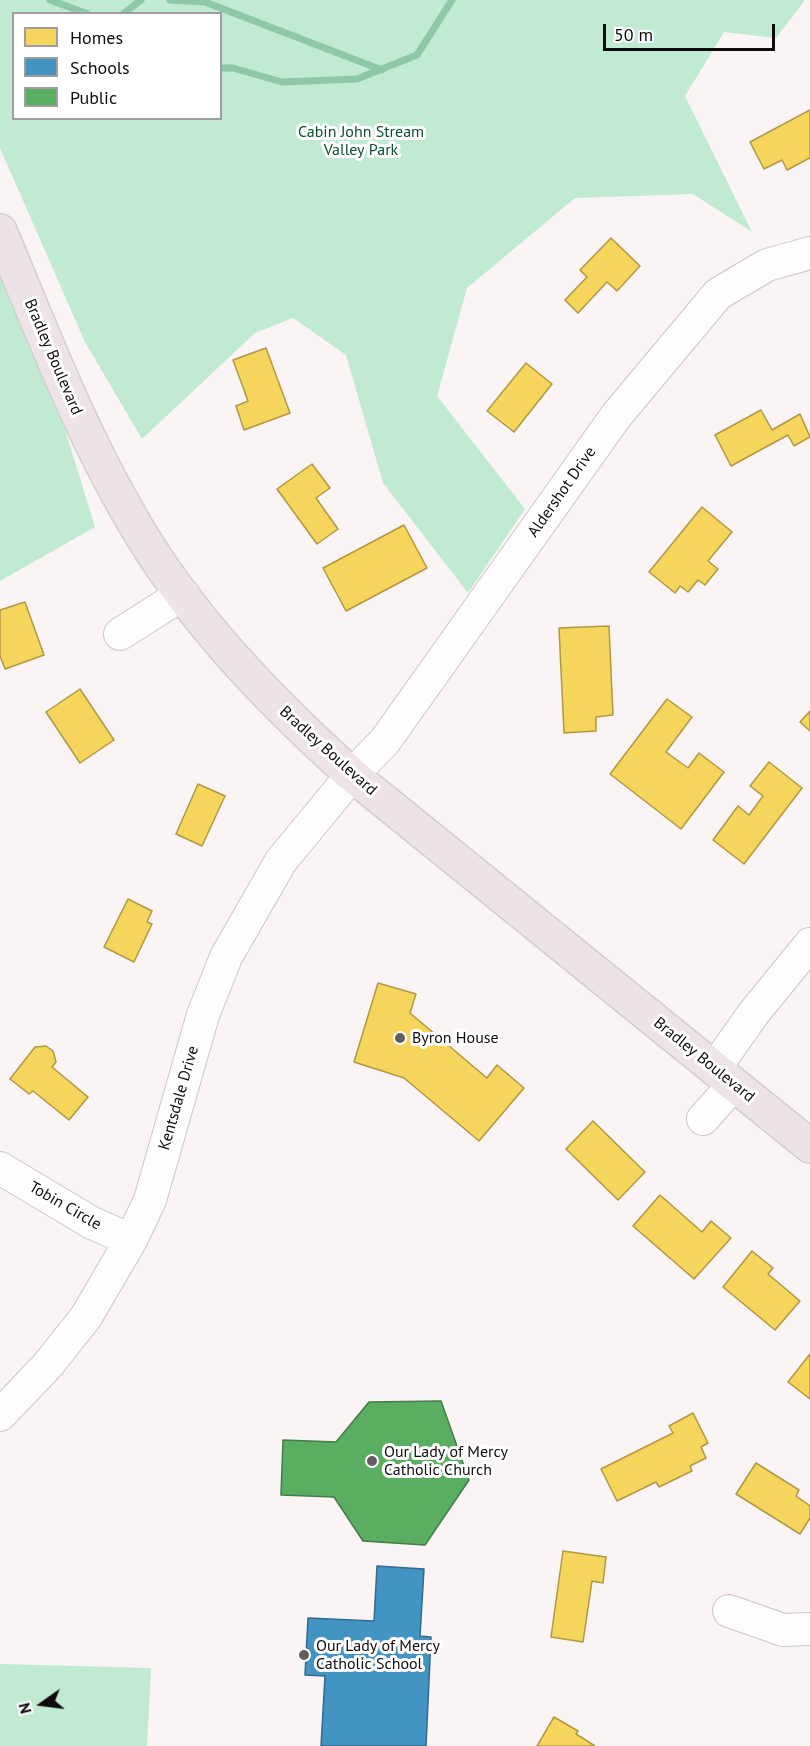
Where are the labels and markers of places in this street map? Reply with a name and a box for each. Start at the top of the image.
place label: Byron House [412,1028,499,1048]
marker: Byron House [393,1031,407,1045]
place label: Our Lady of Mercy Catholic Church [384,1442,508,1480]
marker: Our Lady of Mercy Catholic Church [365,1454,379,1468]
place label: Our Lady of Mercy Catholic School [316,1636,440,1674]
marker: Our Lady of Mercy Catholic School [297,1648,311,1662]

